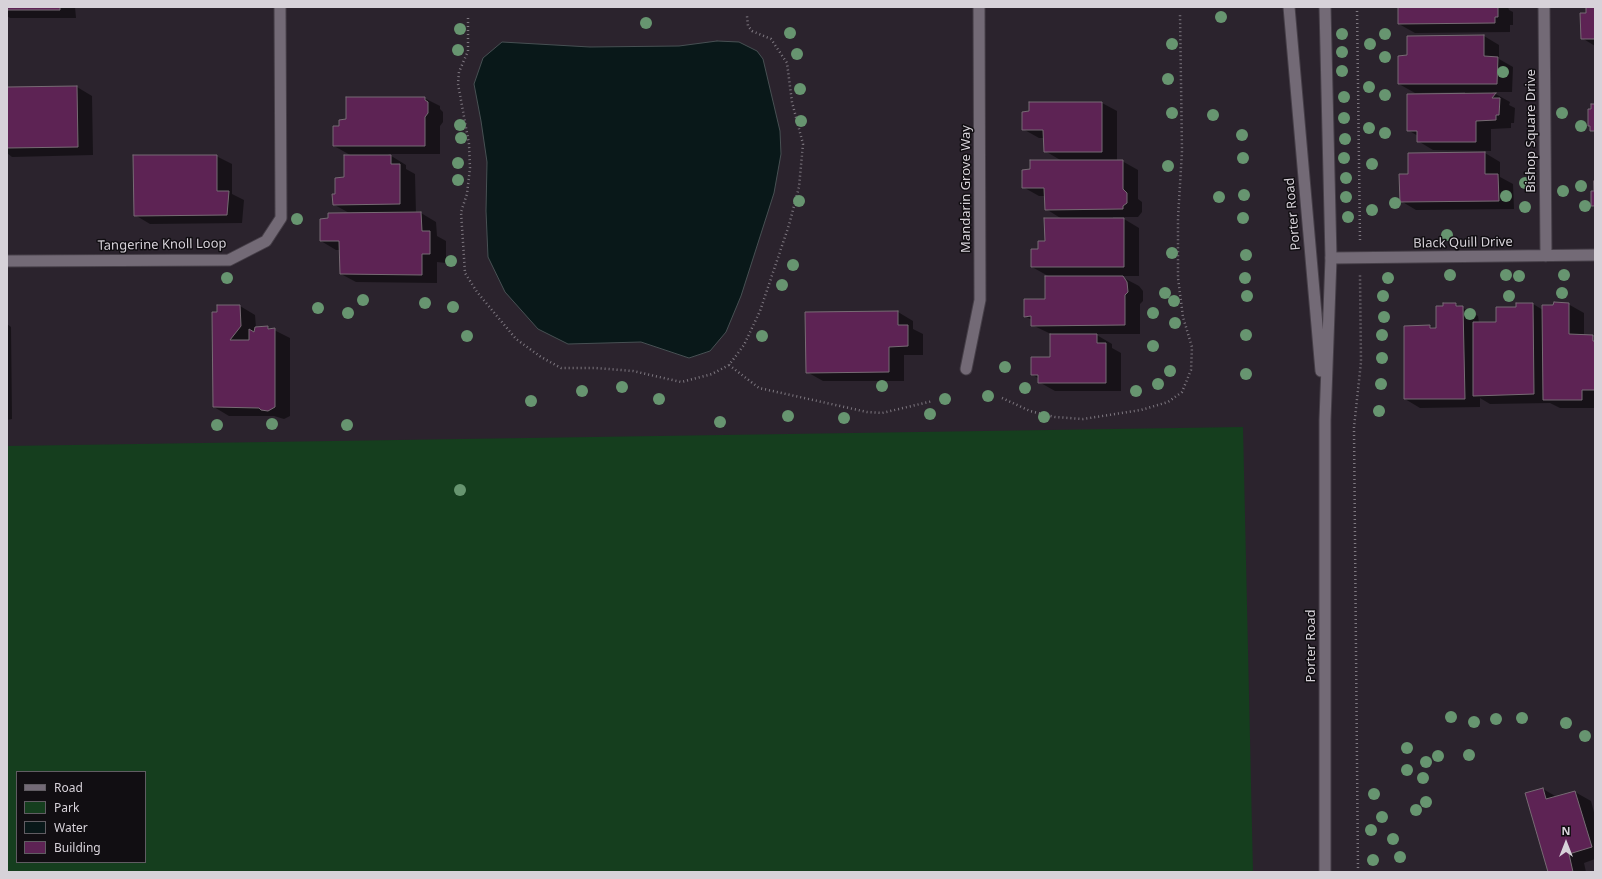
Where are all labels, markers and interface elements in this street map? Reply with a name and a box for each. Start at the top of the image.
street label: Bishop Square Drive [1523,69,1539,193]
street label: Mandarin Grove Way [958,125,974,253]
street label: Porter Road [1282,177,1304,251]
street label: Black Quill Drive [1413,234,1513,252]
street label: Tangerine Knoll Loop [97,236,227,254]
street label: Porter Road [1303,609,1319,683]
legend [16,771,146,863]
text: Road [54,779,83,796]
text: Park [54,799,79,816]
text: Water [54,819,88,836]
north arrow [1546,823,1586,863]
text: N [1562,823,1570,838]
text: Building [54,839,101,856]

